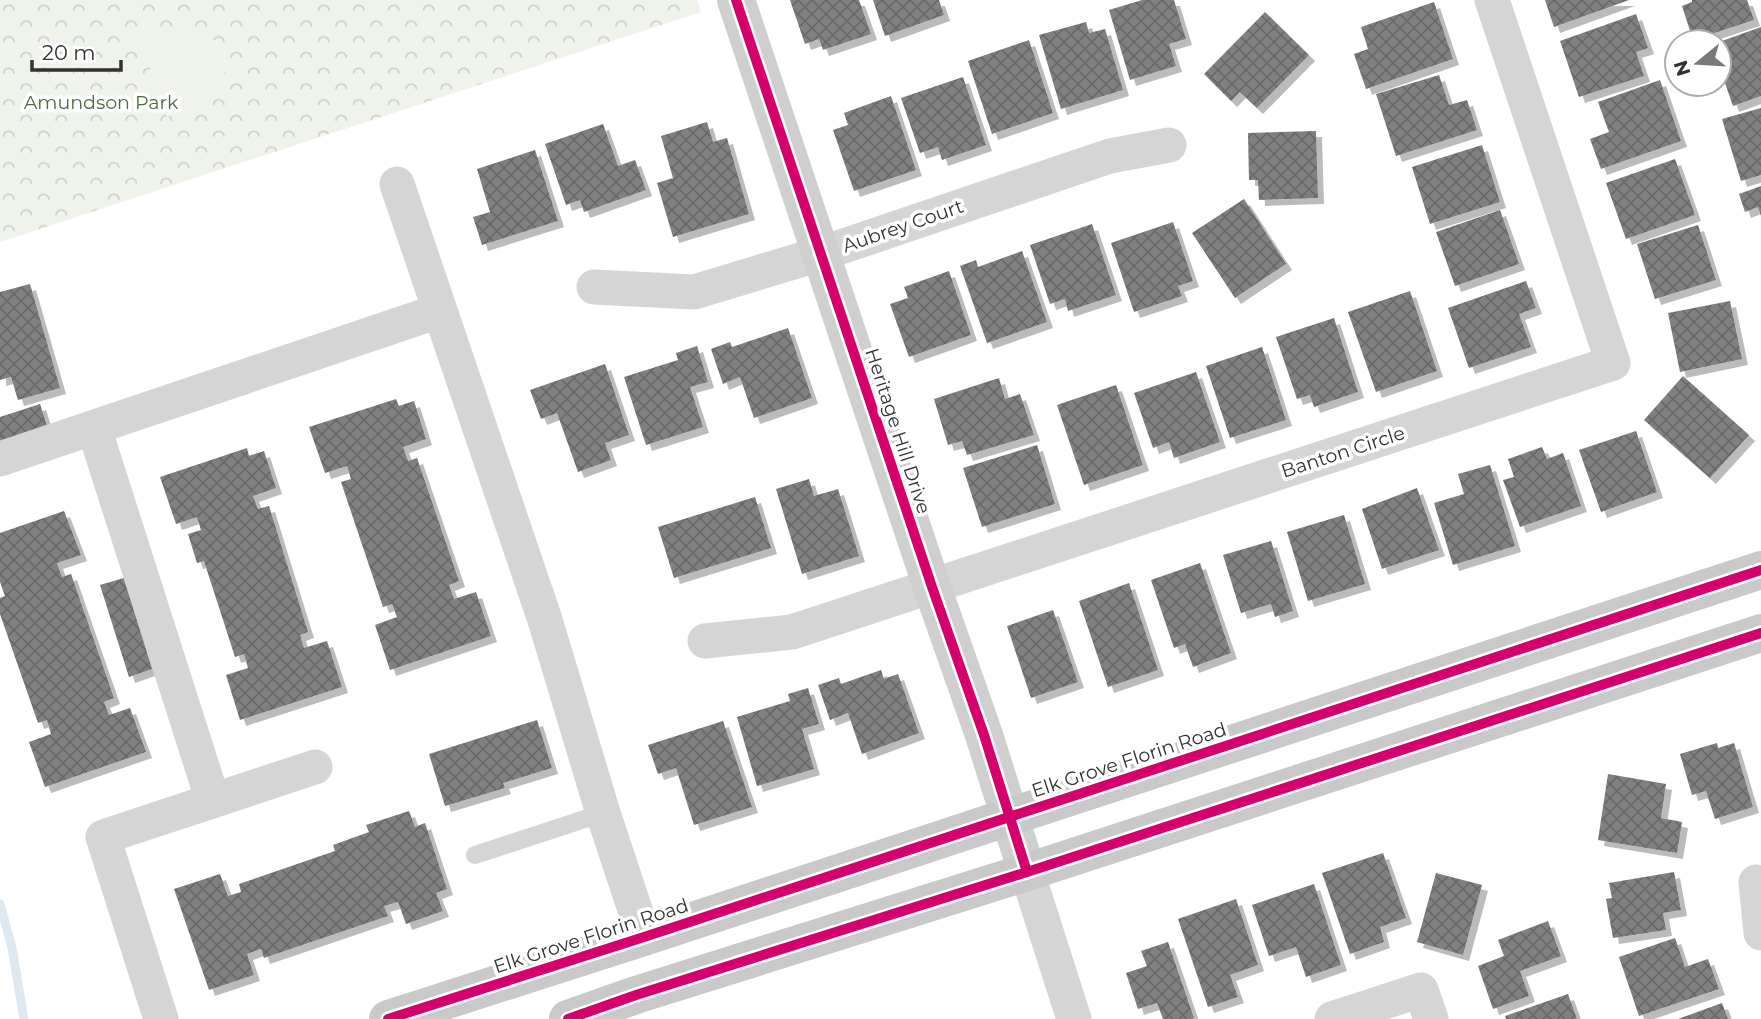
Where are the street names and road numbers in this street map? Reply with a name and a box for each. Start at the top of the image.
street label: Aubrey Court [839,194,967,257]
street label: Heritage Hill Drive [860,345,936,517]
street label: Banton Circle [1278,421,1408,483]
street label: Elk Grove Florin Road [1029,718,1229,802]
street label: Elk Grove Florin Road [491,894,691,978]

